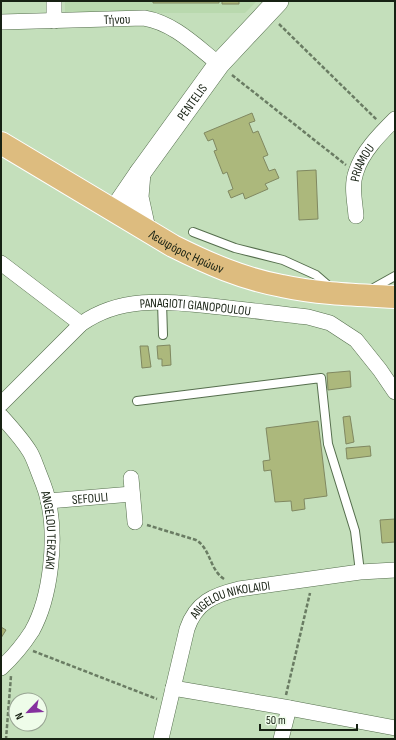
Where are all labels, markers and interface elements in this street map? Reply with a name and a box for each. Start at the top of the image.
street label: Τήνου [103,11,131,28]
street label: PENTELIS [174,81,211,124]
street label: PRIAMOU [347,141,378,183]
street label: Λεωφόρος Ηρώων [145,226,226,277]
street label: PANAGIOTI GIANOPOULOU [139,295,252,319]
street label: ANGELOU TERZAKI [37,488,59,571]
street label: SEFOULI [71,489,109,508]
street label: ANGELOU NIKOLAIDI [186,578,271,622]
north arrow [8,692,48,732]
scale bar [260,706,357,732]
text: N [12,710,27,721]
text: 50 m [266,713,286,728]

